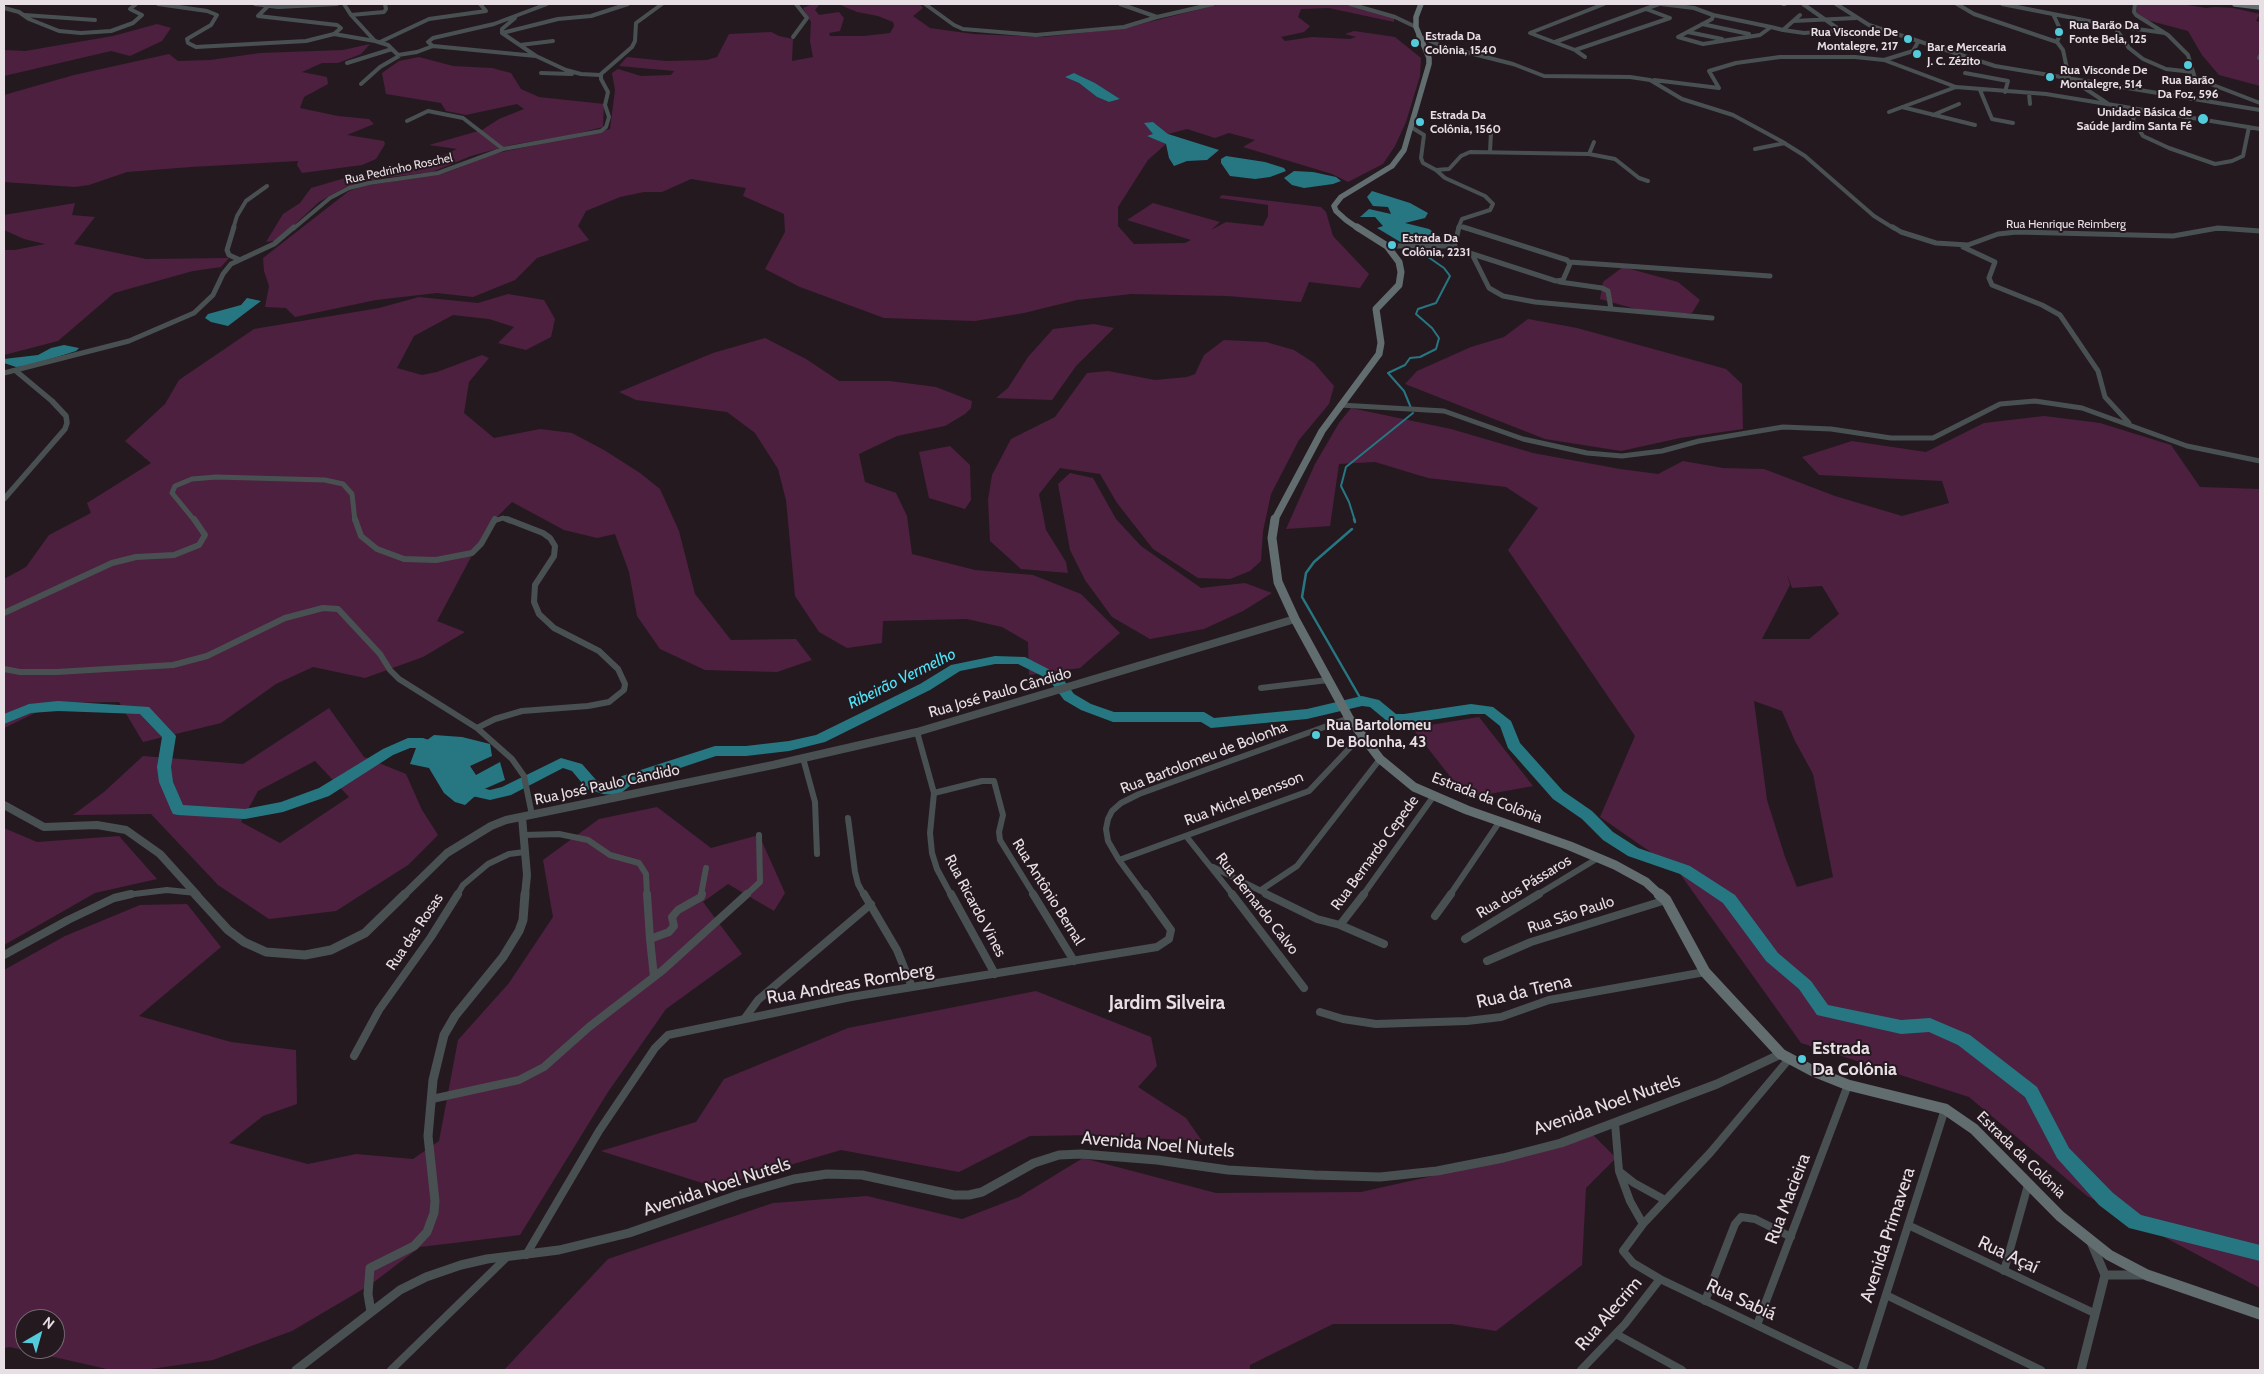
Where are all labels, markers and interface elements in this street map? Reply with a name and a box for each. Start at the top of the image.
place label: Rua Barão Da Fonte Bela, 125 [2069,18,2147,46]
place label: Rua Visconde De Montalegre, 217 [1811,25,1898,53]
marker: Rua Barão Da Fonte Bela, 125 [2053,26,2065,38]
place label: Estrada Da Colônia, 1540 [1425,29,1497,57]
marker: Rua Visconde De Montalegre, 217 [1902,33,1914,45]
marker: Estrada Da Colônia, 1540 [1409,37,1421,49]
place label: Bar e Mercearia J. C. Zézito [1927,40,2006,68]
marker: Bar e Mercearia J. C. Zézito [1911,48,1923,60]
marker: Rua Barão Da Foz, 596 [2182,59,2194,71]
place label: Rua Visconde De Montalegre, 514 [2060,63,2147,91]
marker: Rua Visconde De Montalegre, 514 [2044,71,2056,83]
place label: Rua Barão Da Foz, 596 [2158,73,2218,101]
place label: Unidade Básica de Saúde Jardim Santa Fé [2076,105,2192,133]
place label: Estrada Da Colônia, 1560 [1430,108,1501,136]
marker: Unidade Básica de Saúde Jardim Santa Fé [2196,112,2210,126]
marker: Estrada Da Colônia, 1560 [1414,116,1426,128]
street label: Rua Pedrinho Roschel [344,151,454,187]
street label: Rua Henrique Reimberg [2006,217,2126,231]
place label: Estrada Da Colônia, 2231 [1402,231,1471,259]
marker: Estrada Da Colônia, 2231 [1386,239,1398,251]
water label: Ribeirão Vermelho [845,645,959,713]
street label: Rua José Paulo Cândido [926,664,1074,722]
place label: Rua Bartolomeu De Bolonha, 43 [1326,717,1431,752]
street label: Rua Bartolomeu de Bolonha [1118,718,1290,798]
marker: Rua Bartolomeu De Bolonha, 43 [1310,729,1322,741]
street label: Rua José Paulo Cândido [533,761,681,809]
street label: Rua Michel Bensson [1182,768,1306,830]
street label: Estrada da Colônia [1429,769,1545,827]
street label: Rua Bernardo Cepede [1327,792,1423,914]
street label: Rua Antônio Bernal [1008,836,1088,948]
street label: Rua Bernardo Calvo [1212,850,1302,958]
street label: Rua Ricardo Vines [940,852,1010,960]
street label: Rua dos Pássaros [1473,852,1575,922]
street label: Rua das Rosas [383,890,447,974]
street label: Rua São Paulo [1525,893,1617,937]
street label: Rua Andreas Romberg [765,959,935,1009]
street label: Rua da Trena [1474,971,1574,1013]
district label: Jardim Silveira [1109,992,1225,1014]
place label: Estrada Da Colônia [1812,1038,1897,1080]
marker: Estrada Da Colônia [1796,1053,1808,1065]
street label: Avenida Noel Nutels [1531,1070,1683,1140]
street label: Estrada da Colônia [1973,1108,2069,1202]
street label: Avenida Noel Nutels [1081,1128,1235,1162]
street label: Rua Macieira [1761,1151,1815,1247]
street label: Avenida Noel Nutels [641,1153,793,1221]
street label: Avenida Primavera [1856,1165,1920,1305]
street label: Rua Açaí [1974,1232,2042,1278]
street label: Rua Alecrim [1571,1273,1647,1355]
street label: Rua Sabiá [1703,1274,1779,1326]
north arrow [15,1309,65,1359]
text: N [39,1313,58,1333]

